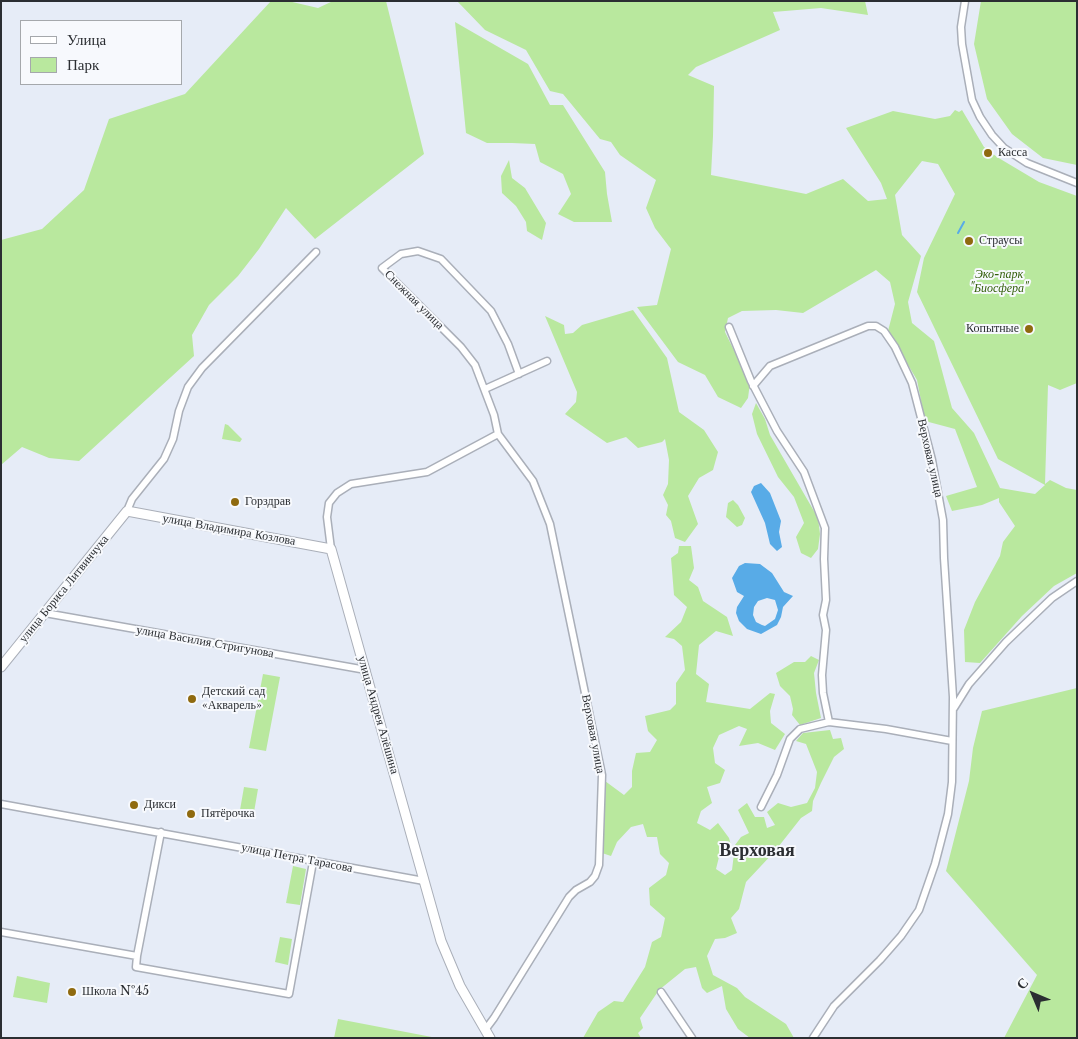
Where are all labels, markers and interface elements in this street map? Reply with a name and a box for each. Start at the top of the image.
legend [20,20,182,85]
text: Улица [67,30,106,49]
text: Парк [67,55,99,74]
place label: Касса [998,146,1027,160]
marker: Касса [982,147,994,159]
place label: Страусы [979,234,1022,248]
marker: Страусы [963,235,975,247]
street label: Снежная улица [381,267,447,333]
park label: Эко-парк "Биосфера" [970,268,1028,296]
place label: Копытные [966,322,1019,336]
marker: Копытные [1023,323,1035,335]
street label: Верховая улица [914,417,946,499]
place label: Горздрав [245,495,291,509]
marker: Горздрав [229,496,241,508]
street label: улица Владимира Козлова [161,511,297,549]
street label: улица Бориса Литвинчука [16,532,112,646]
street label: улица Василия Стригунова [135,623,275,661]
street label: улица Андрея Алёшина [354,654,402,776]
place label: Детский сад «Акварель» [202,685,265,713]
marker: Детский сад «Акварель» [186,693,198,705]
street label: Верховая улица [578,693,608,775]
place label: Дикси [144,798,176,812]
marker: Дикси [128,799,140,811]
place label: Пятёрочка [201,807,254,821]
marker: Пятёрочка [185,808,197,820]
street label: улица Петра Тарасова [240,840,354,876]
district label: Верховая [719,840,795,862]
north arrow [1008,969,1058,1019]
text: С [1012,973,1032,993]
place label: Школа №45 [82,985,149,999]
marker: Школа №45 [66,986,78,998]

